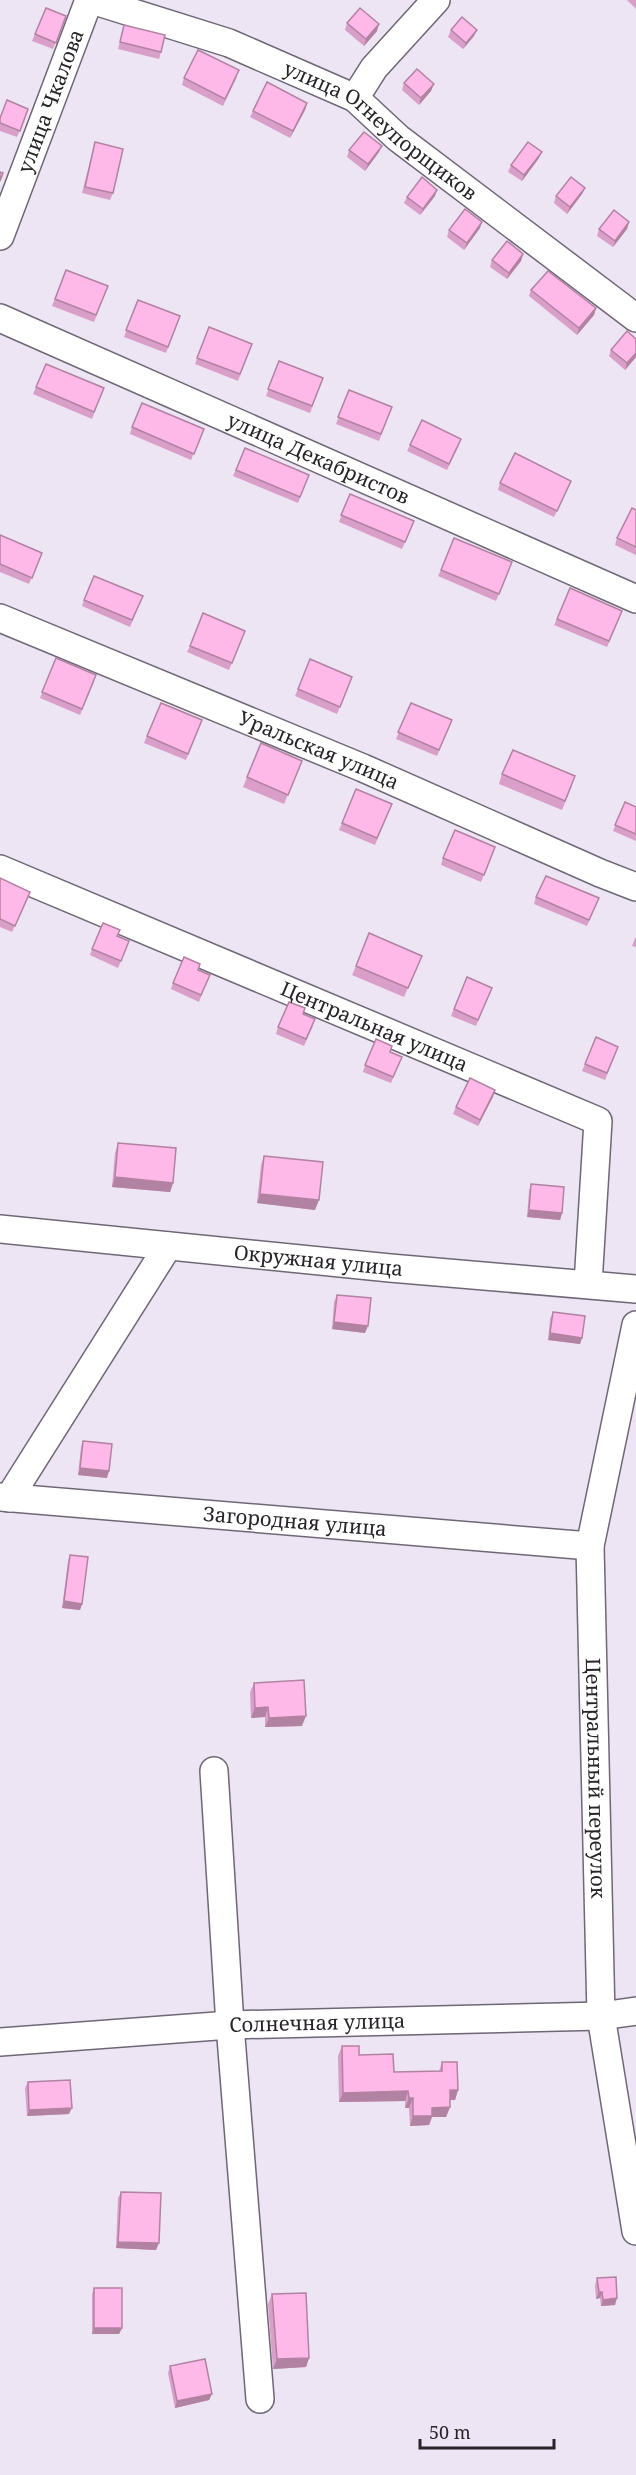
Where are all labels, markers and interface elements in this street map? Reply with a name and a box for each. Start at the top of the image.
street label: улица Чкалова [11,25,90,177]
street label: улица Огнеупорщиков [280,55,483,206]
street label: улица Декабристов [223,406,414,510]
street label: Уральская улица [235,704,403,795]
street label: Центральная улица [277,975,472,1078]
street label: Окружная улица [233,1238,404,1282]
street label: Загородная улица [202,1500,388,1542]
street label: Центральный переулок [580,1658,612,1899]
street label: Солнечная улица [229,2007,406,2038]
scale bar [420,2412,554,2450]
text: 50 m [429,2420,471,2444]

